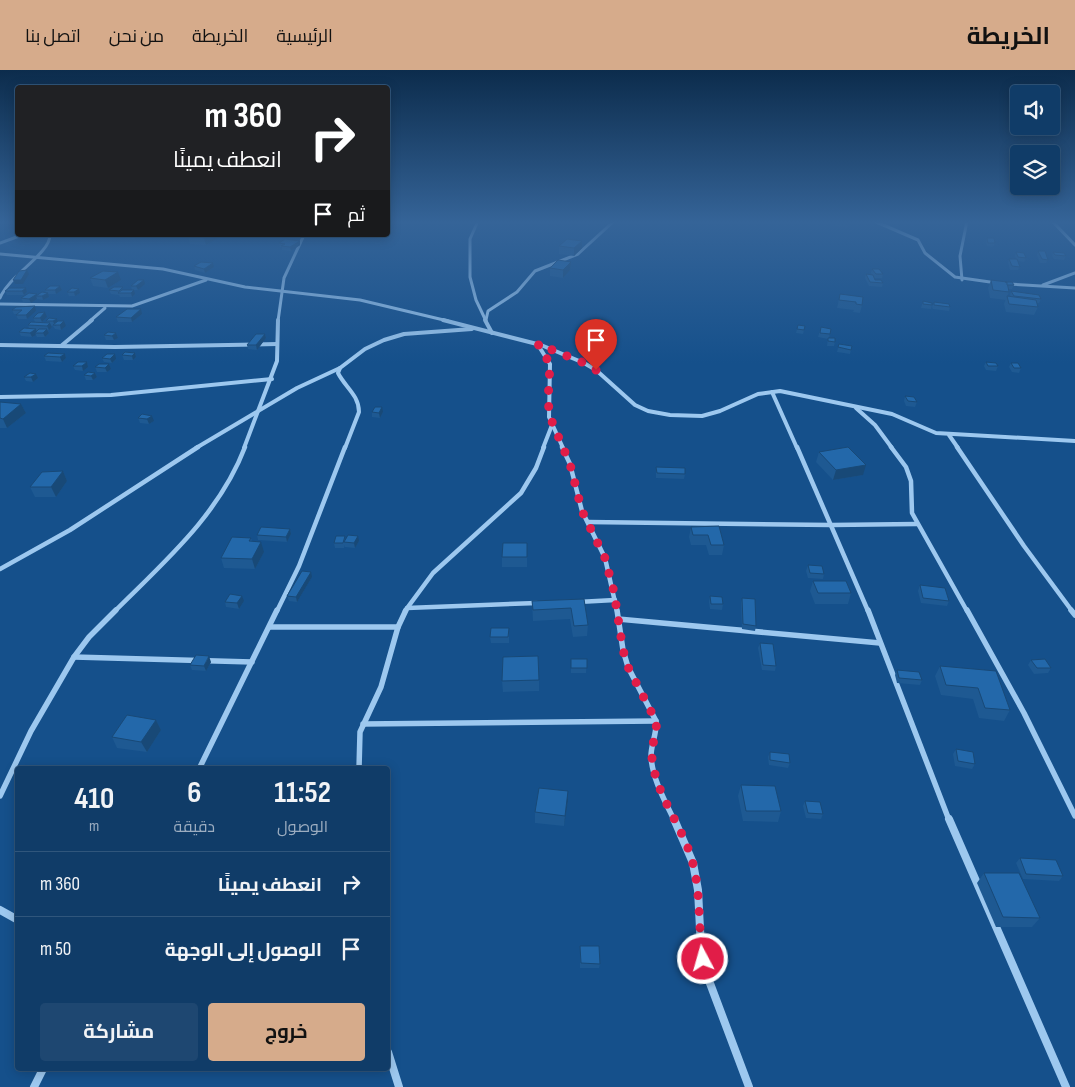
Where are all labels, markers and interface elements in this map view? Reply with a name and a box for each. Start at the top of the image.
text: الخريطة [967,22,1050,51]
text: اتصل بنا [25,26,81,47]
text: من نحن [109,26,164,47]
text: الخريطة [192,26,248,47]
text: الرئيسية [276,26,333,47]
map controls [1010,85,1060,195]
button: sound [1010,85,1060,135]
text: 360 m [205,95,282,138]
icon: right [300,105,365,170]
button: layers [1010,145,1060,195]
text: انعطف يمينًا [173,147,282,174]
icon: arrive [309,200,337,228]
text: ثم [347,204,365,227]
pin [575,319,617,370]
icon: arrive [582,326,610,354]
text: 6 [187,775,201,811]
text: 11:52 [274,775,331,811]
text: 410 [74,781,114,817]
text: m [89,817,99,836]
text: دقيقة [173,818,215,837]
text: الوصول [277,818,328,837]
icon: right [337,870,365,898]
text: 360 m [40,873,80,896]
text: انعطف يمينًا [218,874,322,897]
position arrow [676,932,728,984]
icon: arrive [337,935,365,963]
text: 50 m [40,938,71,961]
text: الوصول إلى الوجهة [165,939,322,962]
button: مشاركة [40,1003,198,1061]
button: خروج [208,1003,365,1061]

